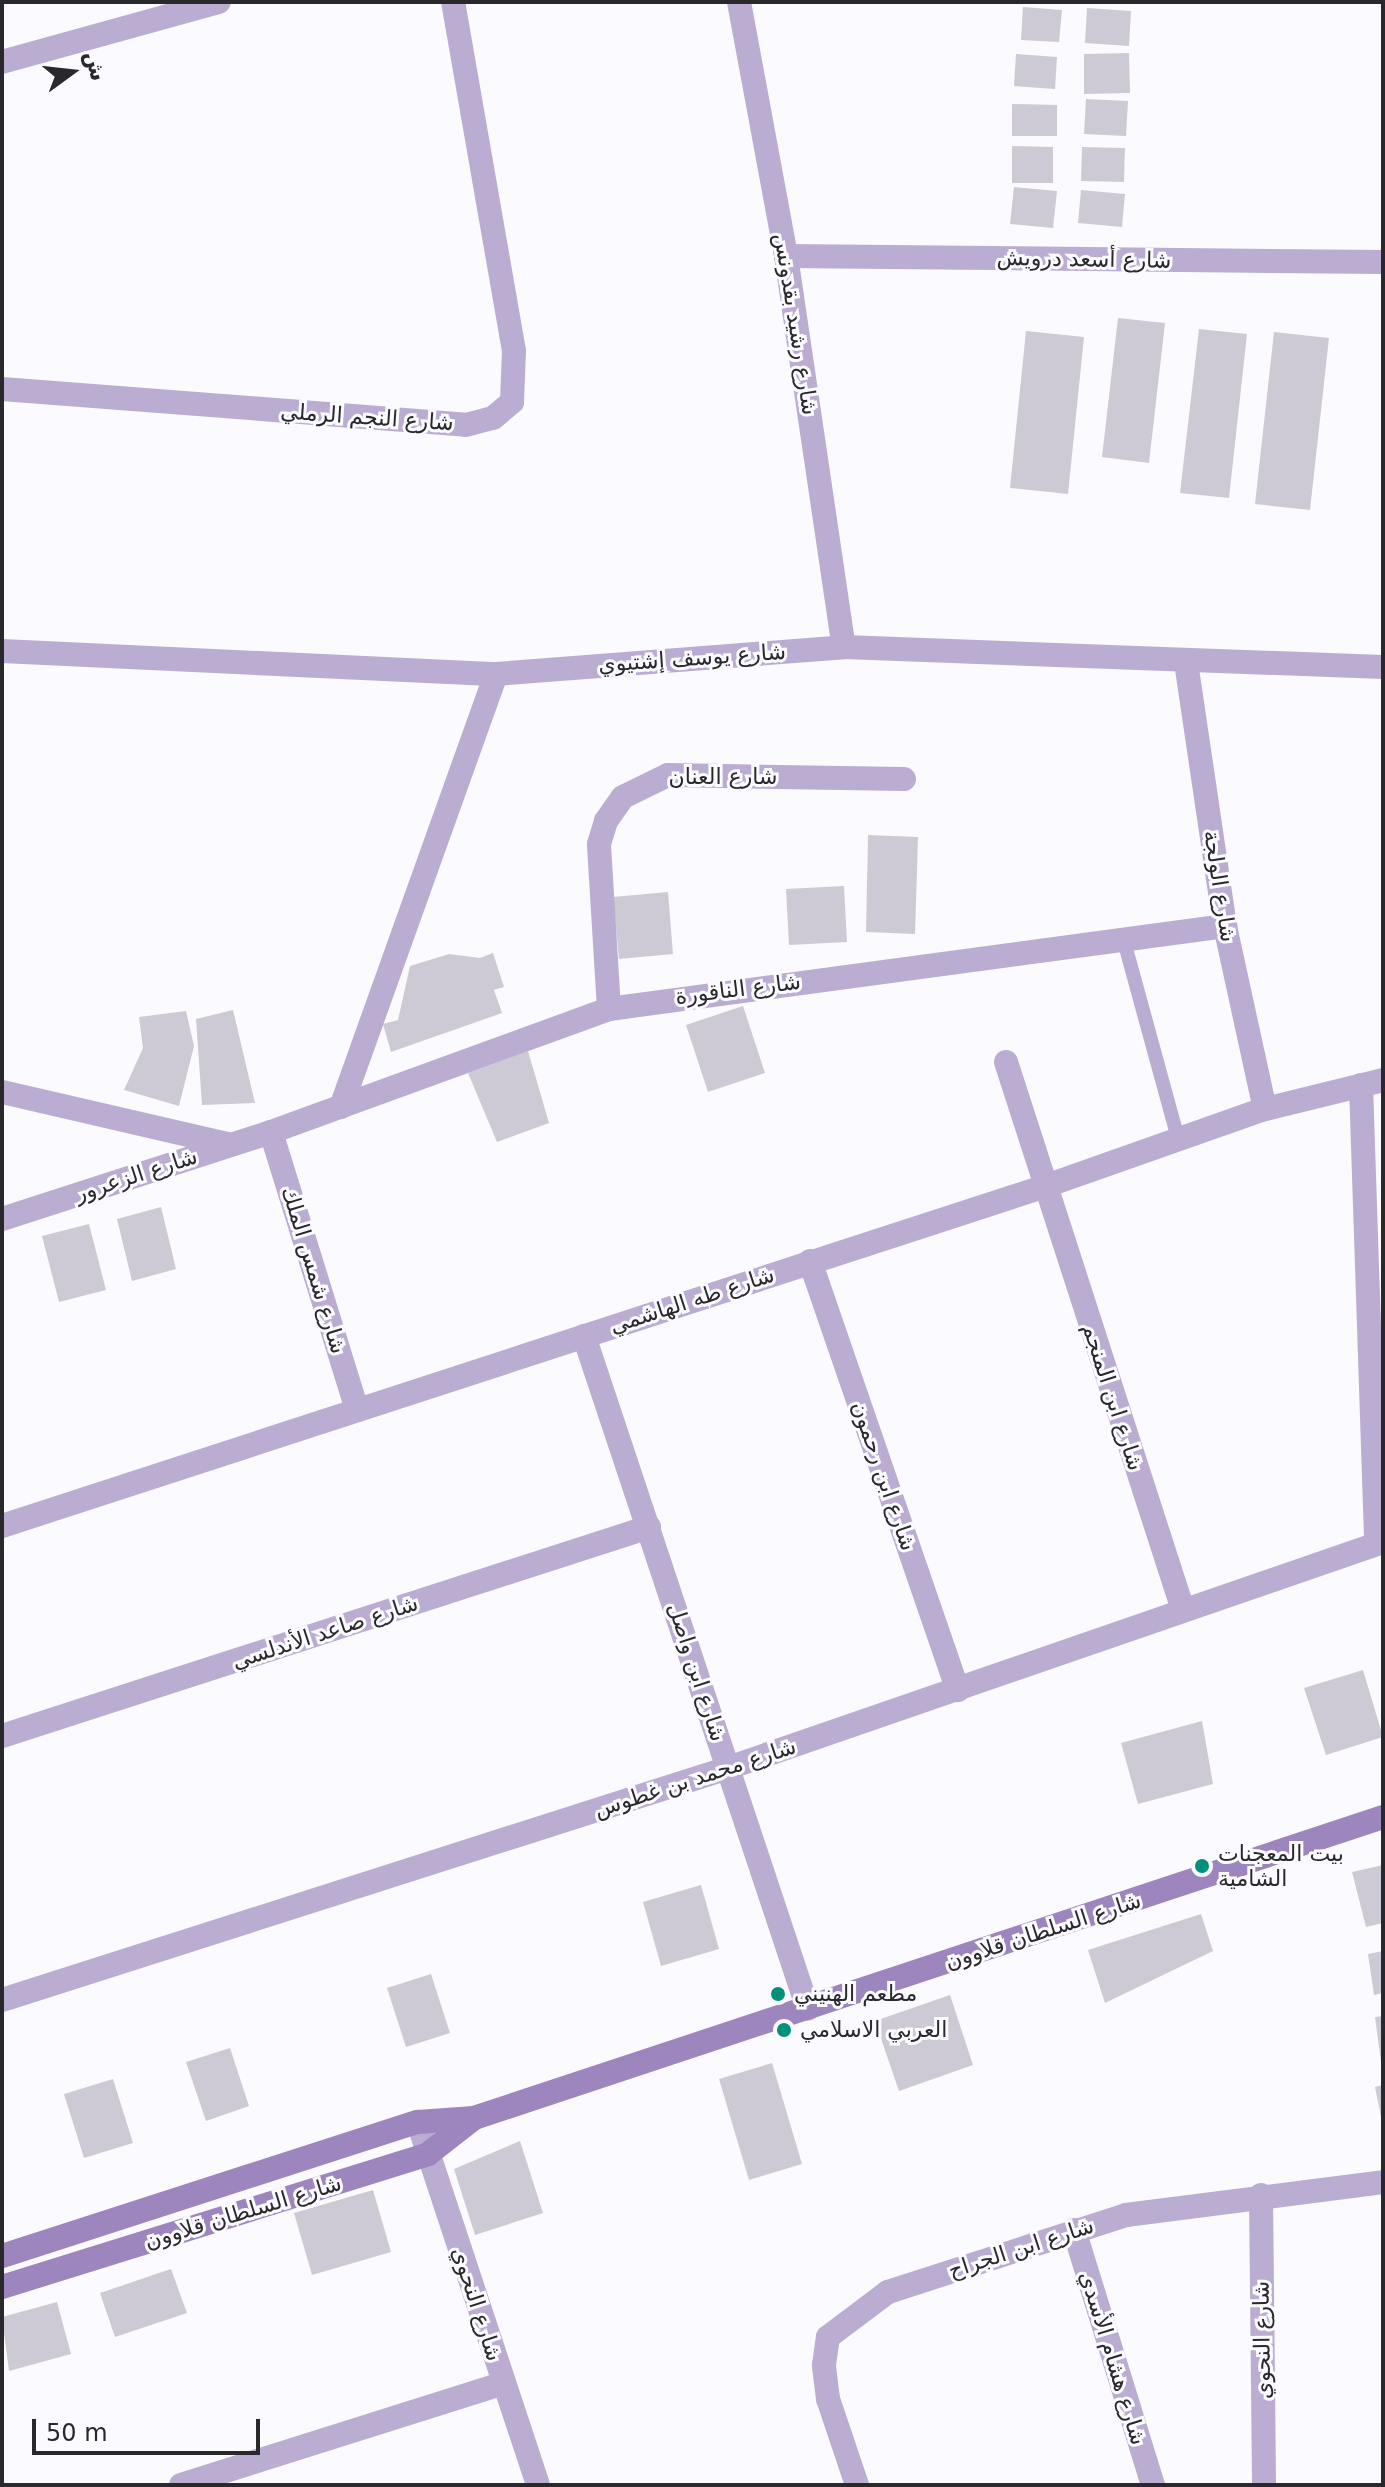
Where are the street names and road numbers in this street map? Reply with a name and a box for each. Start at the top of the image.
street label: شارع رشيد بقدونس [769,231,823,417]
street label: شارع أسعد درويش [996,244,1172,274]
street label: شارع النجم الرملي [280,398,454,436]
street label: شارع يوسف إشتيوي [597,638,787,678]
street label: شارع العنان [669,764,777,790]
street label: شارع الولجة [1198,828,1242,944]
street label: شارع الناقورة [674,968,802,1010]
street label: شارع الزعرور [71,1143,201,1207]
street label: شارع شمس الملك [276,1183,352,1357]
street label: شارع طه الهاشمي [606,1261,778,1339]
street label: شارع ابن المنجم [1077,1320,1149,1474]
street label: شارع ابن رحمون [846,1398,922,1554]
street label: شارع صاعد الأندلسي [229,1589,421,1675]
street label: شارع ابن واصل [662,1599,732,1745]
street label: شارع محمد بن غطوس [591,1733,799,1823]
street label: شارع السلطان قلاوون [942,1887,1144,1975]
street label: شارع السلطان قلاوون [141,2169,345,2255]
street label: شارع ابن الجراح [945,2212,1097,2284]
street label: شارع النحوي [446,2244,508,2364]
street label: شارع هشام الأسدي [1074,2268,1152,2448]
street label: شارع النحوي [1248,2281,1276,2399]

